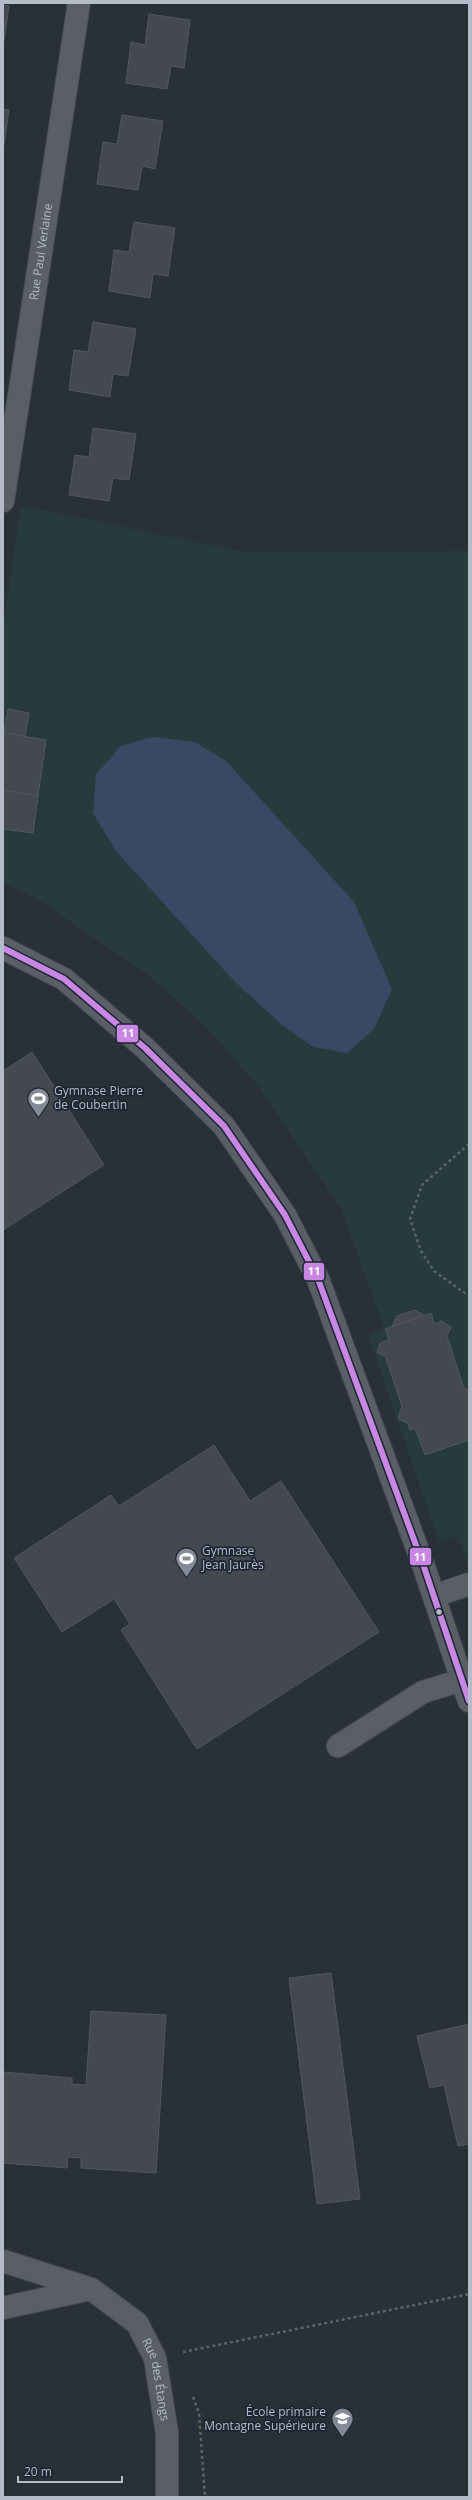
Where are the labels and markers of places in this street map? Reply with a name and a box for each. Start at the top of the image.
place label: Gymnase Pierre de Coubertin [54,1082,143,1113]
sports icon: Gymnase Pierre de Coubertin [25,1085,51,1118]
place label: Gymnase Jean Jaurès [201,1542,264,1573]
sports icon: Gymnase Jean Jaurès [173,1545,199,1578]
unlabelled marker [434,1607,444,1617]
place label: École primaire Montagne Supérieure [204,2403,326,2434]
school or university icon: École primaire Montagne Supérieure [329,2406,355,2439]

